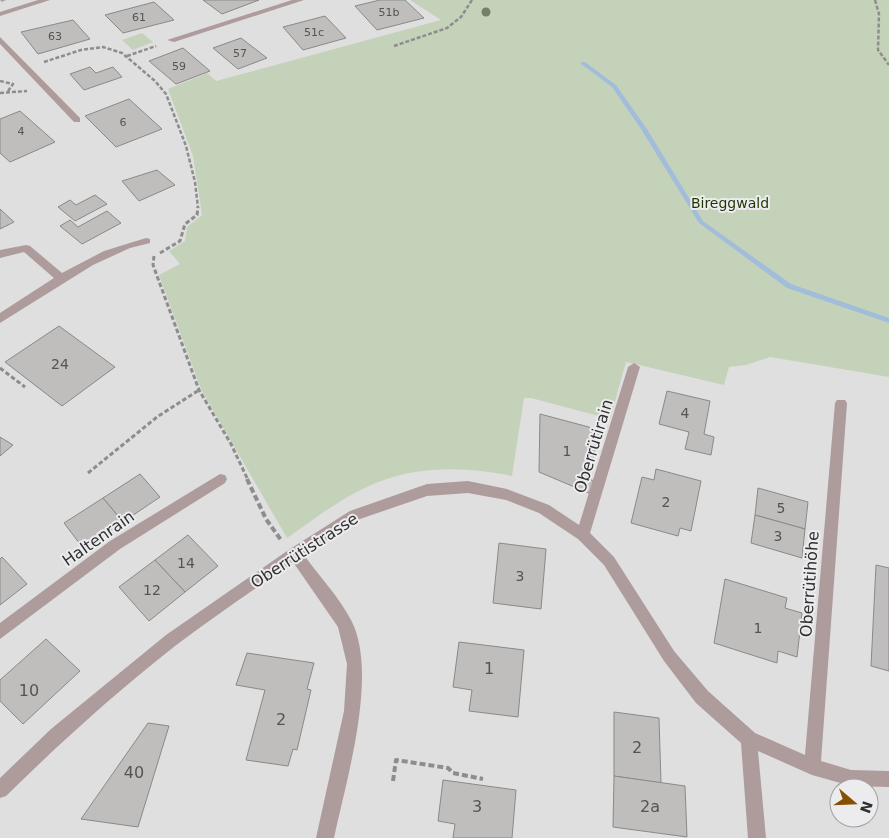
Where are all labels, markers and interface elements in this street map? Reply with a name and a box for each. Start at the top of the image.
house number: 51b [379,6,400,19]
house number: 61 [132,11,146,24]
house number: 51c [304,26,324,39]
house number: 63 [48,30,62,43]
house number: 57 [233,47,247,60]
house number: 59 [172,60,186,73]
house number: 6 [120,116,127,129]
house number: 4 [18,125,25,138]
park label: Bireggwald [691,195,769,211]
house number: 24 [51,356,69,372]
street label: Oberrütirain [570,397,617,495]
house number: 4 [681,405,690,421]
house number: 1 [563,443,571,459]
house number: 2 [662,494,670,510]
house number: 5 [777,500,785,516]
street label: Haltenrain [59,507,138,570]
street label: Oberrütistrasse [247,509,361,592]
house number: 3 [774,528,782,544]
street label: Oberrütihöhe [796,530,823,638]
house number: 14 [177,555,195,571]
house number: 3 [516,568,524,584]
house number: 12 [143,582,161,598]
house number: 1 [754,620,762,636]
house number: 1 [484,659,494,678]
house number: 10 [19,681,39,700]
house number: 2 [276,710,286,729]
house number: 2 [632,738,642,757]
house number: 40 [124,763,144,782]
north arrow [829,778,879,828]
house number: 3 [472,797,482,816]
house number: 2a [640,797,660,816]
text: N [857,799,876,815]

